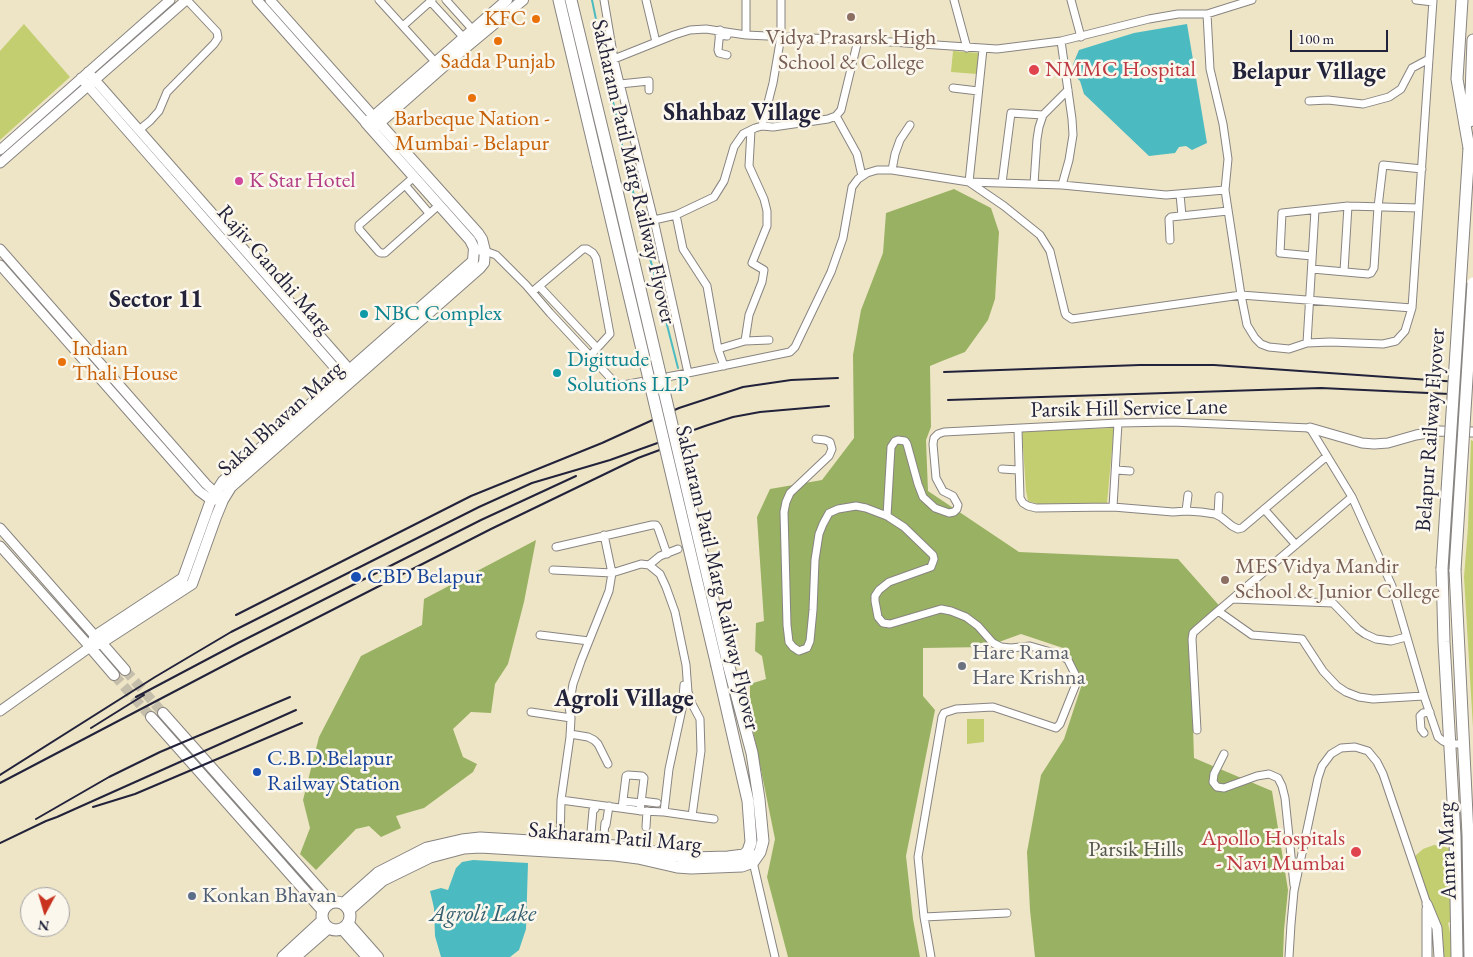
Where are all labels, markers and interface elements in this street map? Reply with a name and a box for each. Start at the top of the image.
place label: KFC [484,6,526,32]
marker: Vidya Prasarsk High School & College [845,11,857,23]
marker: KFC [530,13,542,25]
street label: Sakharam Patil Marg Railway Flyover [585,17,681,327]
scale bar [1293,20,1390,52]
place label: Vidya Prasarsk High School & College [766,25,936,76]
text: 100 m [1298,29,1334,48]
marker: Sadda Punjab [492,35,504,47]
place label: Sadda Punjab [441,49,555,75]
place label: NMMC Hospital [1045,57,1196,83]
district label: Belapur Village [1232,58,1386,86]
marker: NMMC Hospital [1027,63,1041,77]
marker: Barbeque Nation - Mumbai - Belapur [466,92,478,104]
district label: Shahbaz Village [663,99,821,127]
place label: Barbeque Nation - Mumbai - Belapur [394,106,550,158]
place label: K Star Hotel [249,168,356,194]
marker: K Star Hotel [233,175,245,187]
street label: Rajiv Gandhi Marg [211,200,337,340]
district label: Sector 11 [109,286,203,314]
place label: NBC Complex [374,301,502,327]
marker: NBC Complex [358,308,370,320]
street label: Belapur Railway Flyover [1411,327,1451,533]
place label: Indian Thali House [72,336,178,388]
place label: Digittude Solutions LLP [567,347,689,398]
marker: Indian Thali House [56,356,68,368]
street label: Sakal Bhavan Marg [213,356,349,482]
marker: Digittude Solutions LLP [551,367,563,379]
street label: Parsik Hill Service Lane [1030,394,1228,424]
street label: Sakharam Patil Marg Railway Flyover [669,423,765,733]
place label: MES Vidya Mandir School & Junior College [1235,554,1440,606]
place label: CBD Belapur [367,564,482,590]
marker: CBD Belapur [349,570,363,584]
marker: MES Vidya Mandir School & Junior College [1219,574,1231,586]
place label: Hare Rama Hare Krishna [972,640,1085,691]
marker: Hare Rama Hare Krishna [956,660,968,672]
district label: Agroli Village [554,685,694,713]
place label: C.B.D.Belapur Railway Station [267,746,400,798]
marker: C.B.D.Belapur Railway Station [251,766,263,778]
street label: Amra Marg [1433,802,1463,900]
street label: Sakharam Patil Marg [527,817,703,859]
place label: Apollo Hospitals - Navi Mumbai [1201,826,1345,878]
park label: Parsik Hills [1088,837,1184,863]
marker: Apollo Hospitals - Navi Mumbai [1349,845,1363,859]
place label: Konkan Bhavan [202,883,337,909]
north arrow [20,887,70,937]
marker: Konkan Bhavan [186,890,198,902]
water label: Agroli Lake [430,900,536,928]
text: N [37,916,50,935]

